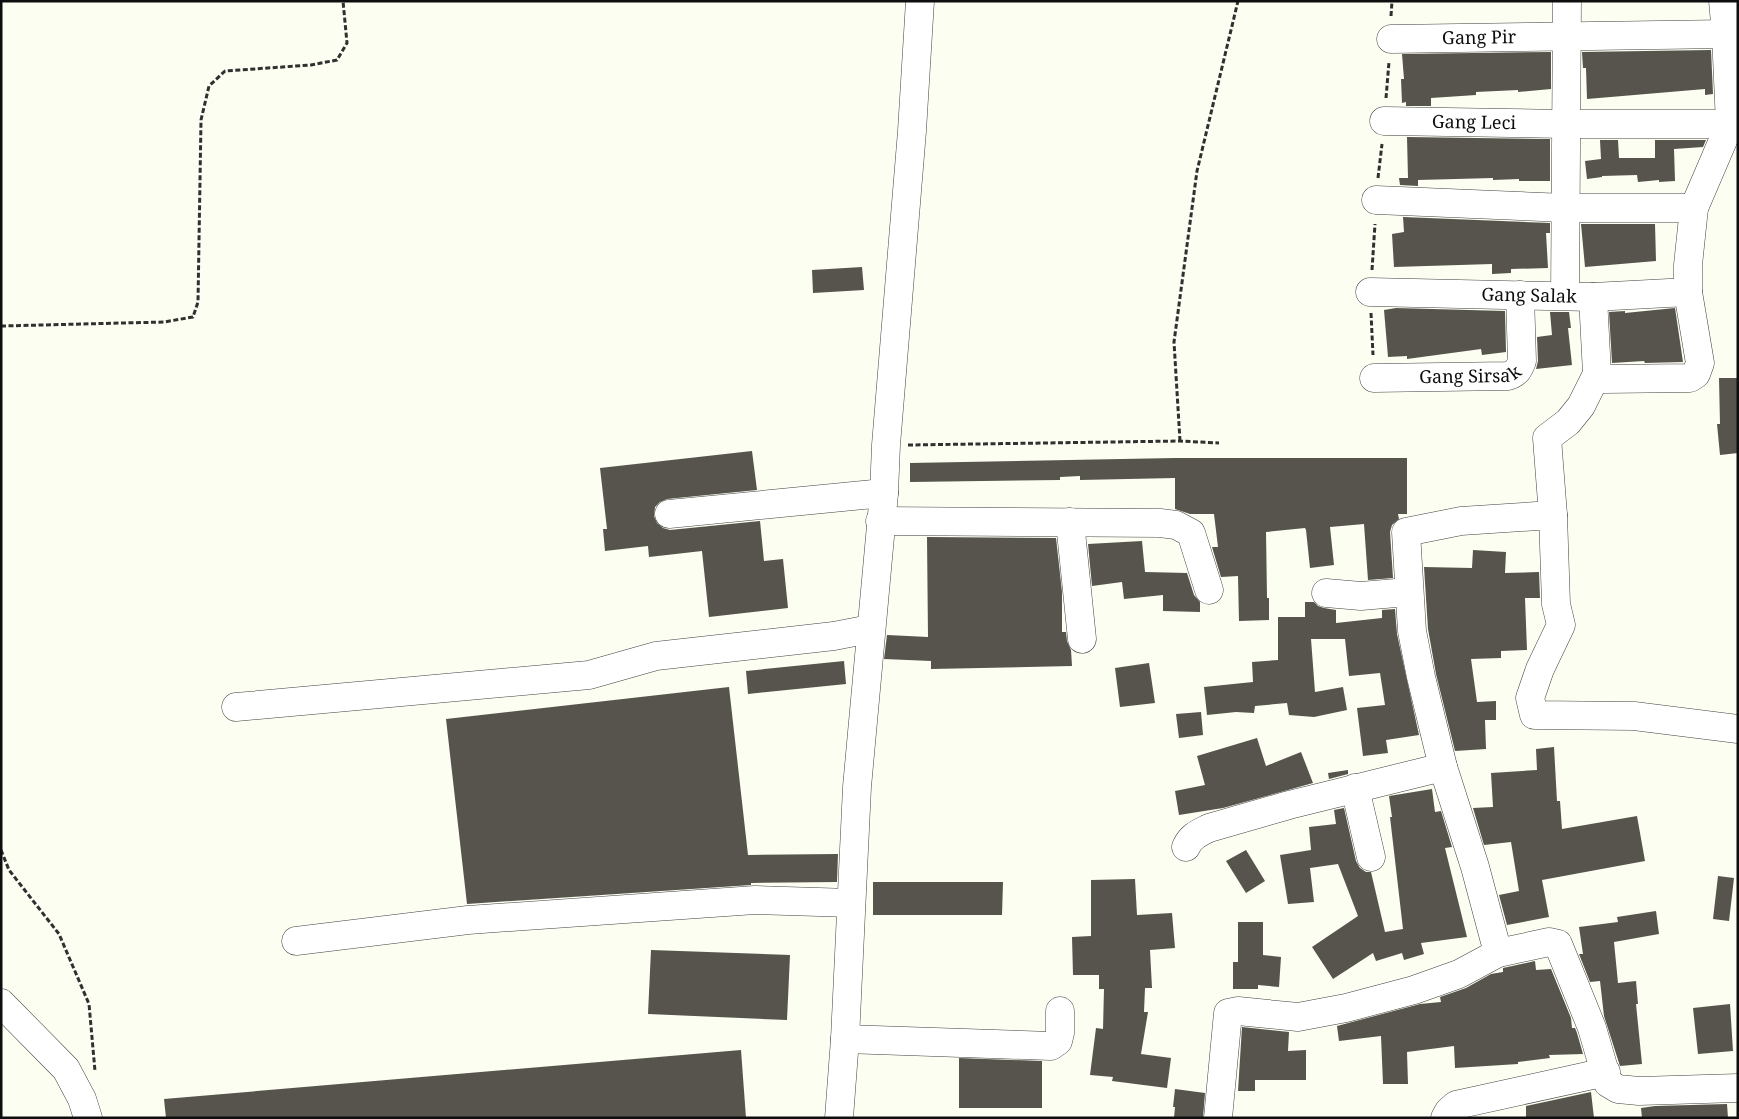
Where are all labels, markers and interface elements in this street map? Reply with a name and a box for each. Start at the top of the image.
street label: Gang Pir [1442,24,1517,49]
street label: Gang Leci [1432,109,1517,134]
street label: Gang Salak [1481,282,1577,308]
street label: Gang Sirsak [1419,359,1526,388]

